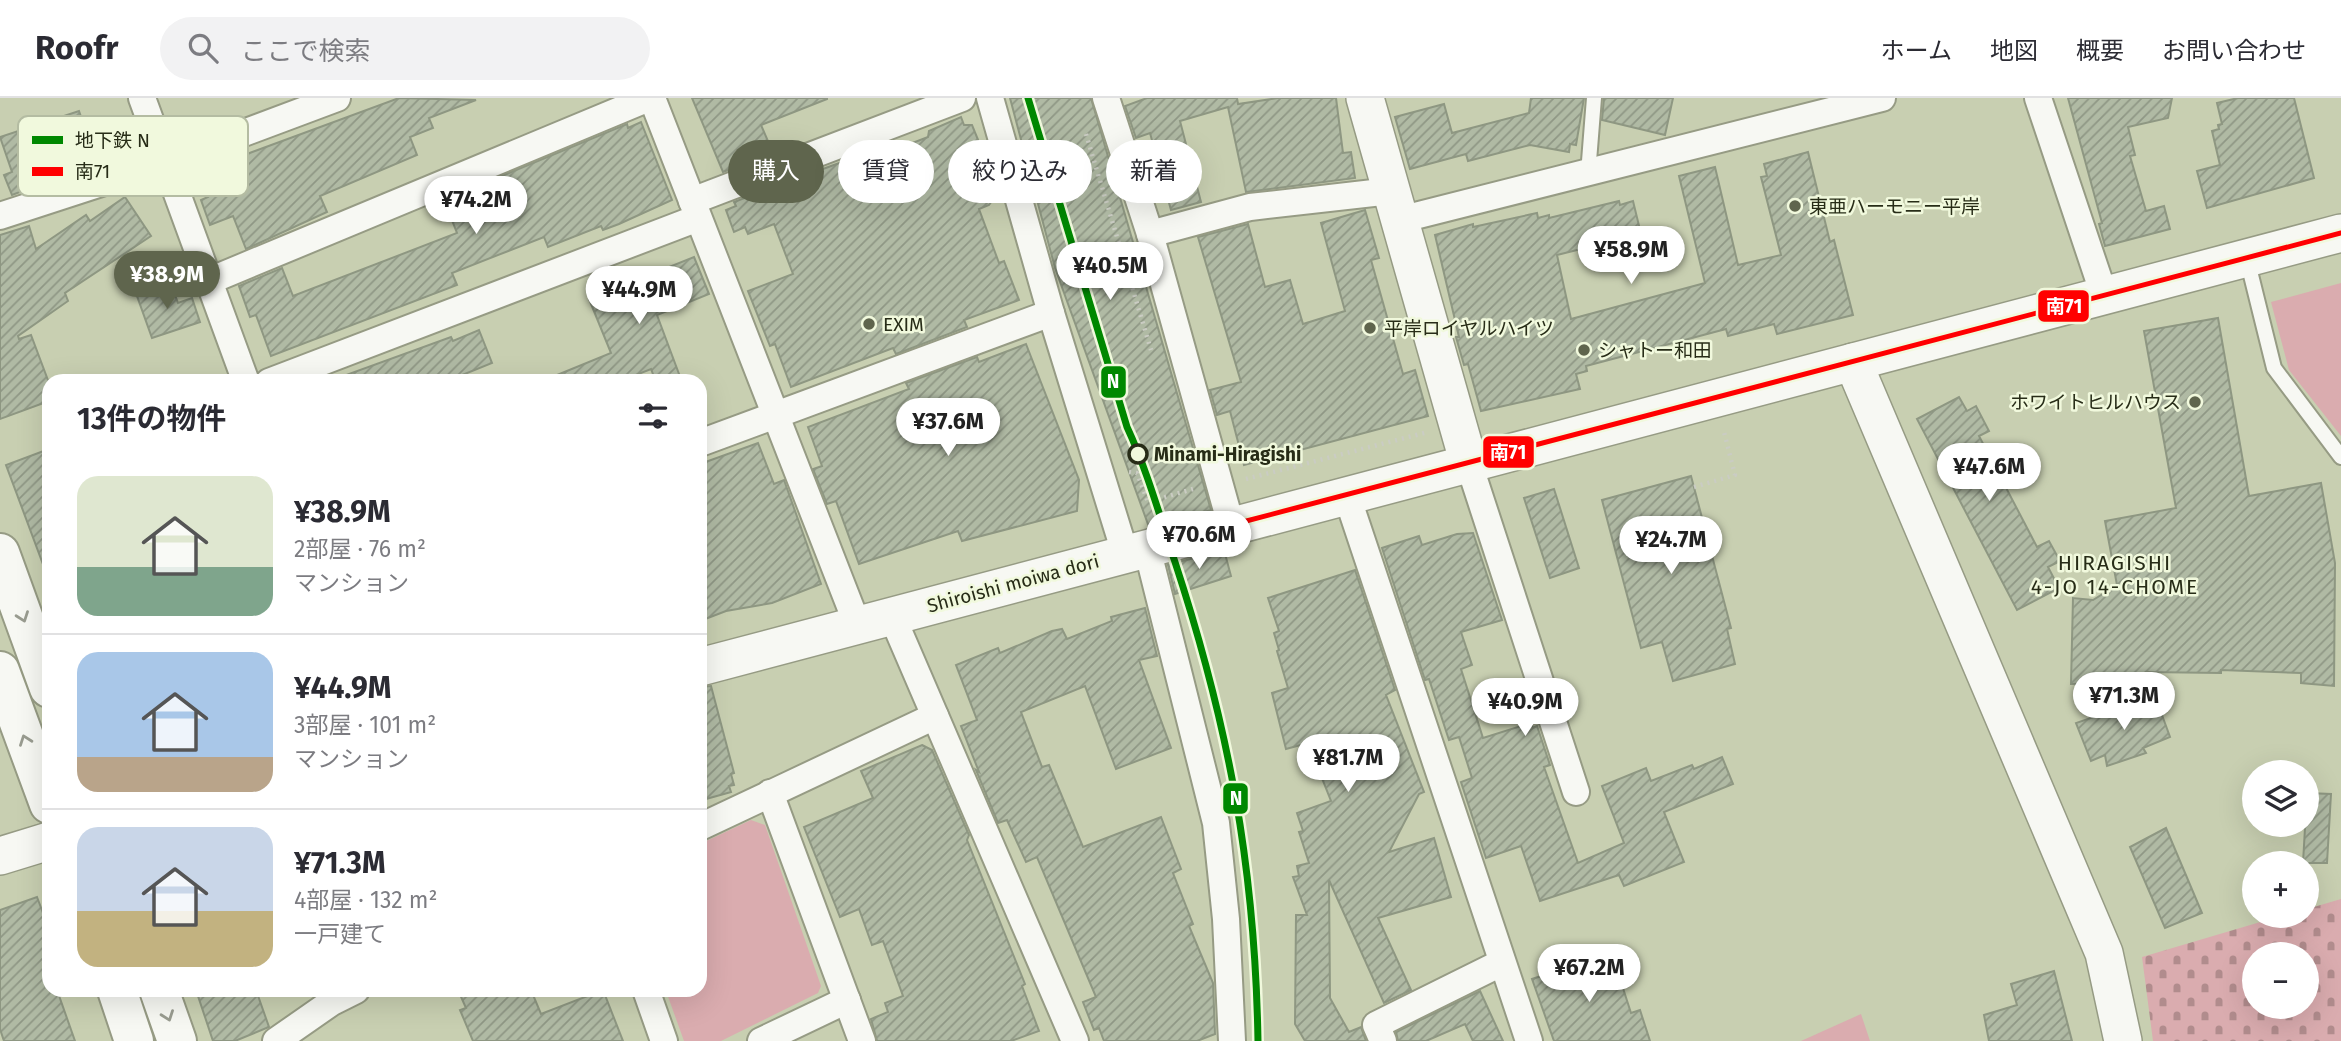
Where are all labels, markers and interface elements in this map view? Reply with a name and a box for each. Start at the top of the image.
search box [160,17,650,80]
text: Roofr [35,28,118,68]
icon: search [184,29,222,67]
text: ここで検索 [240,36,370,67]
text: ホーム [1881,37,1952,65]
text: 地図 [1990,37,2038,65]
text: 概要 [2076,37,2124,65]
text: お問い合わせ [2162,37,2306,65]
legend [18,116,248,196]
text: 地下鉄 N [75,129,150,152]
chip: 購入 [728,140,824,203]
chip: 賃貸 [838,140,934,203]
chip: 絞り込み [948,140,1092,203]
chip: 新着 [1106,140,1202,203]
text: 南71 [75,160,110,183]
pin: ¥74.2M [419,176,533,236]
text: ¥74.2M [440,185,512,213]
place label: 東亜ハーモニー平岸 [1809,195,1980,218]
marker: 東亜ハーモニー平岸 [1787,198,1803,214]
pin: ¥58.9M [1574,226,1688,286]
text: ¥58.9M [1594,235,1668,263]
pin: ¥40.5M [1053,242,1167,302]
text: ¥40.5M [1072,251,1148,279]
pin: ¥38.9M [110,252,224,311]
text: ¥38.9M [130,260,204,288]
pin: ¥44.9M [582,266,696,326]
text: ¥44.9M [602,275,676,303]
line badge: 南71 [2037,289,2090,323]
text: 南71 [2046,295,2082,318]
place label: EXIM [883,313,924,336]
marker: EXIM [861,316,877,332]
place label: 平岸ロイヤルハイツ [1384,317,1554,340]
marker: 平岸ロイヤルハイツ [1362,320,1378,336]
place label: シャトー和田 [1598,339,1712,362]
marker: シャトー和田 [1576,342,1592,358]
line badge: N [1100,365,1127,399]
text: N [1107,370,1119,393]
place label: ホワイトヒルハウス [2010,391,2181,414]
marker: ホワイトヒルハウス [2187,394,2203,410]
icon: filters [634,397,672,435]
pin: ¥37.6M [891,398,1005,458]
text: 13件の物件 [77,401,227,437]
text: ¥37.6M [912,407,984,435]
line badge: 南71 [1482,435,1535,469]
text: 南71 [1490,441,1526,464]
place label: Minami-Hiragishi [1154,443,1301,466]
marker: Minami-Hiragishi [1128,444,1148,464]
pin: ¥47.6M [1932,444,2046,503]
text: ¥47.6M [1953,452,2025,480]
text: ¥38.9M [294,494,391,530]
icon: home [133,504,217,588]
pin: ¥70.6M [1142,512,1256,571]
pin: ¥24.7M [1614,517,1728,576]
text: ¥70.6M [1162,520,1236,548]
text: ¥24.7M [1635,525,1707,553]
text: 2部屋 · 76 m² [294,535,426,563]
street label: Shiroishi moiwa dori [925,549,1102,618]
district label: HIRAGISHI 4-JO 14-CHOME [2031,550,2199,600]
text: マンション [294,569,409,597]
one-way arrow [15,611,29,623]
text: ¥44.9M [294,670,391,706]
pin: ¥71.3M [2067,672,2181,732]
pin: ¥40.9M [1468,678,1582,738]
icon: home [133,680,217,764]
text: ¥71.3M [2089,681,2159,709]
text: ¥40.9M [1487,687,1563,715]
text: 3部屋 · 101 m² [294,711,436,739]
pin: ¥81.7M [1291,734,1405,794]
one-way arrow [19,735,33,747]
text: ¥81.7M [1313,743,1383,771]
text: マンション [294,745,409,773]
map controls [2242,760,2319,1019]
button: layers [2242,760,2319,837]
line badge: N [1222,782,1249,815]
text: N [1230,787,1242,810]
text: ¥71.3M [294,845,385,881]
button: + [2242,851,2319,928]
icon: home [133,855,217,939]
text: 4部屋 · 132 m² [294,886,437,914]
text: 一戸建て [294,920,386,948]
button: − [2242,942,2319,1019]
pin: ¥67.2M [1532,944,1646,1004]
text: ¥67.2M [1553,953,1625,981]
one-way arrow [160,1009,174,1021]

